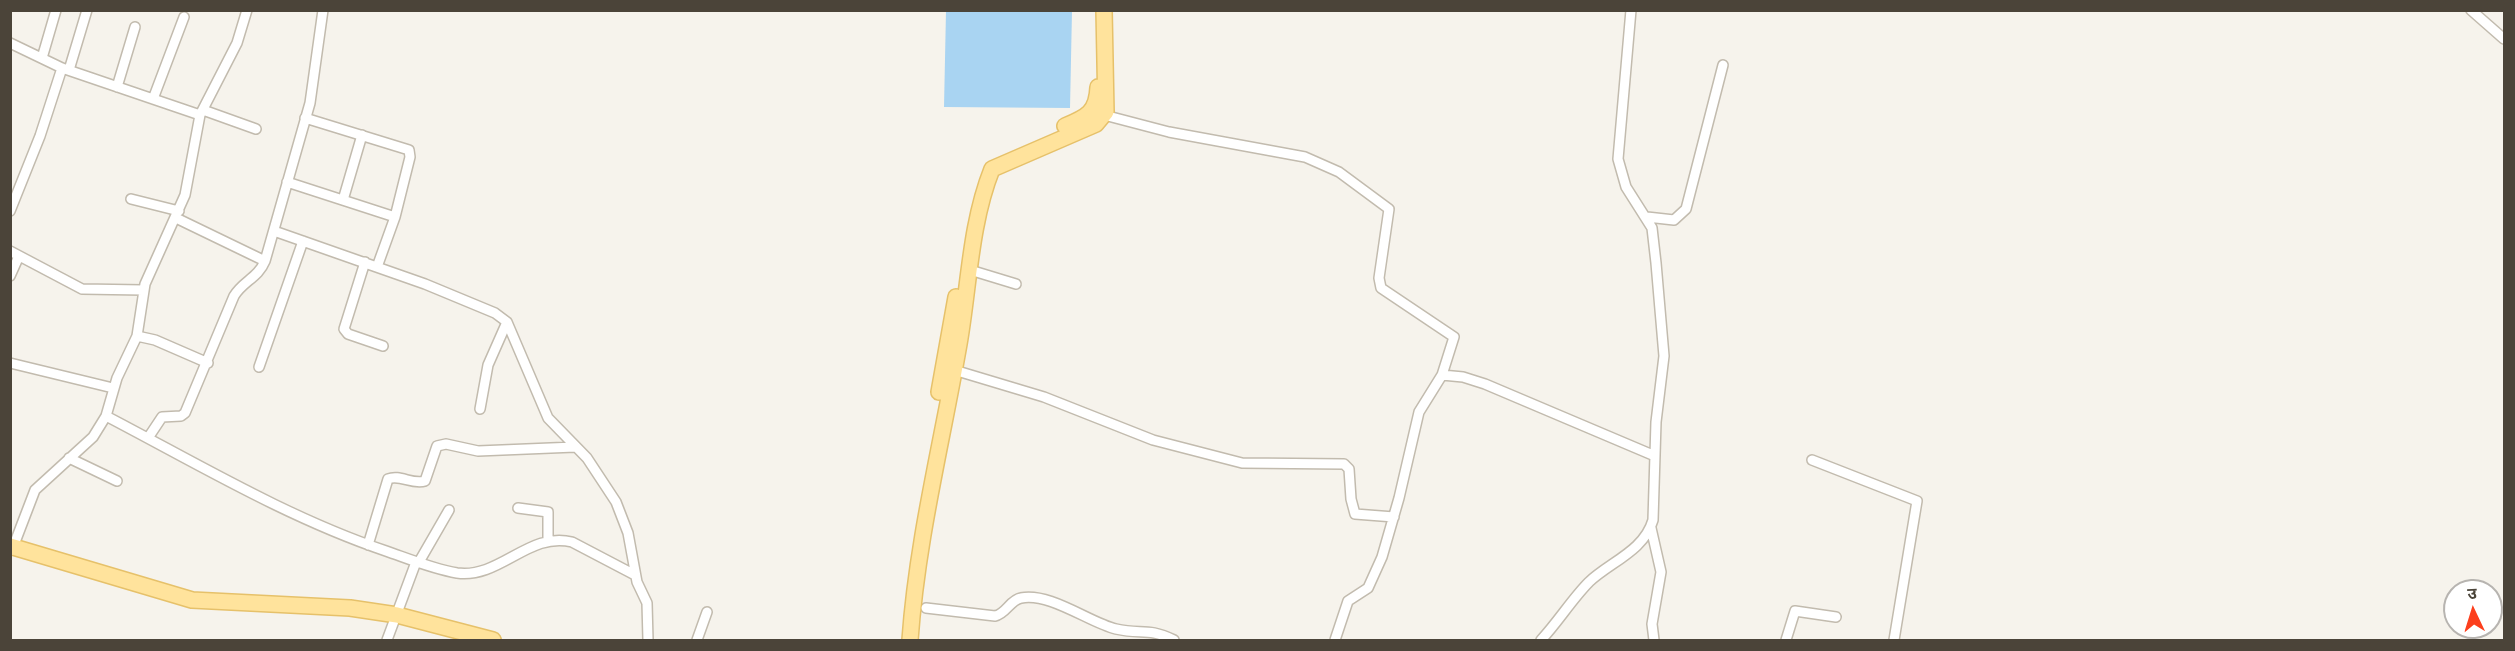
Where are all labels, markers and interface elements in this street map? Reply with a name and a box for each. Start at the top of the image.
north arrow [2443,579,2503,639]
text: उ [2466,582,2477,604]

